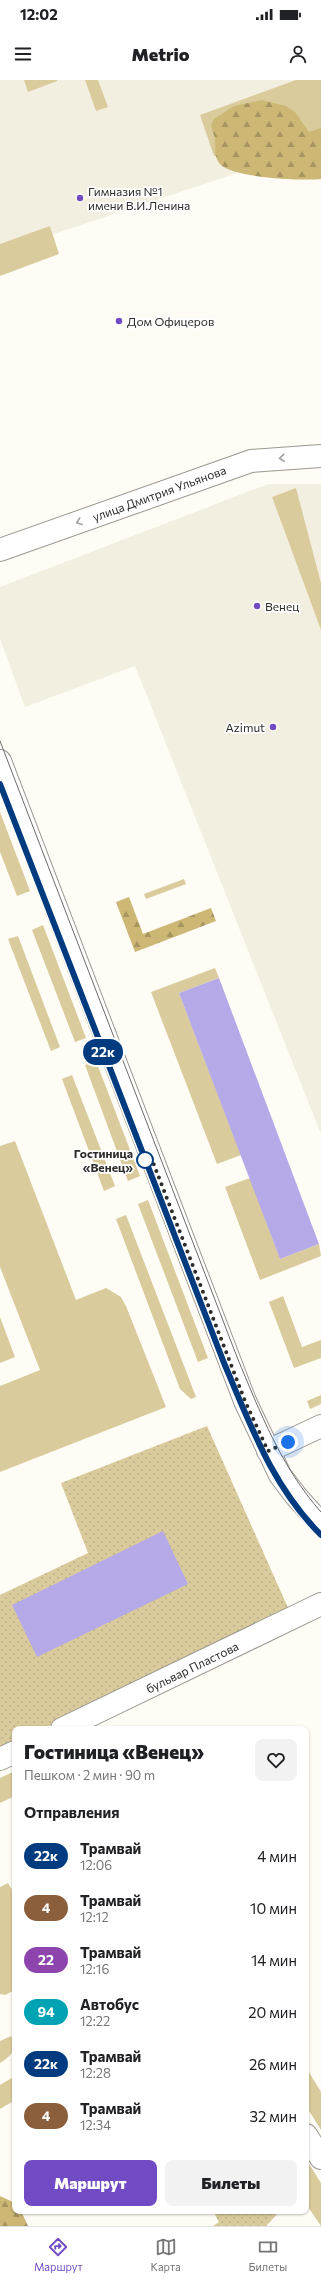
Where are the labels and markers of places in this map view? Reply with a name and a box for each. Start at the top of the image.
place label: Гимназия №1 имени В.И.Ленина [88,184,190,212]
marker: Гимназия №1 имени В.И.Ленина [75,193,85,203]
place label: Дом Офицеров [127,314,214,328]
marker: Дом Офицеров [114,316,124,326]
place label: Венец [265,599,299,613]
marker: Венец [252,601,262,611]
place label: Azimut [226,720,265,734]
marker: Azimut [268,722,278,732]
place label: Гостиница «Венец» [74,1146,133,1174]
marker: Гостиница «Венец» [136,1151,154,1169]

